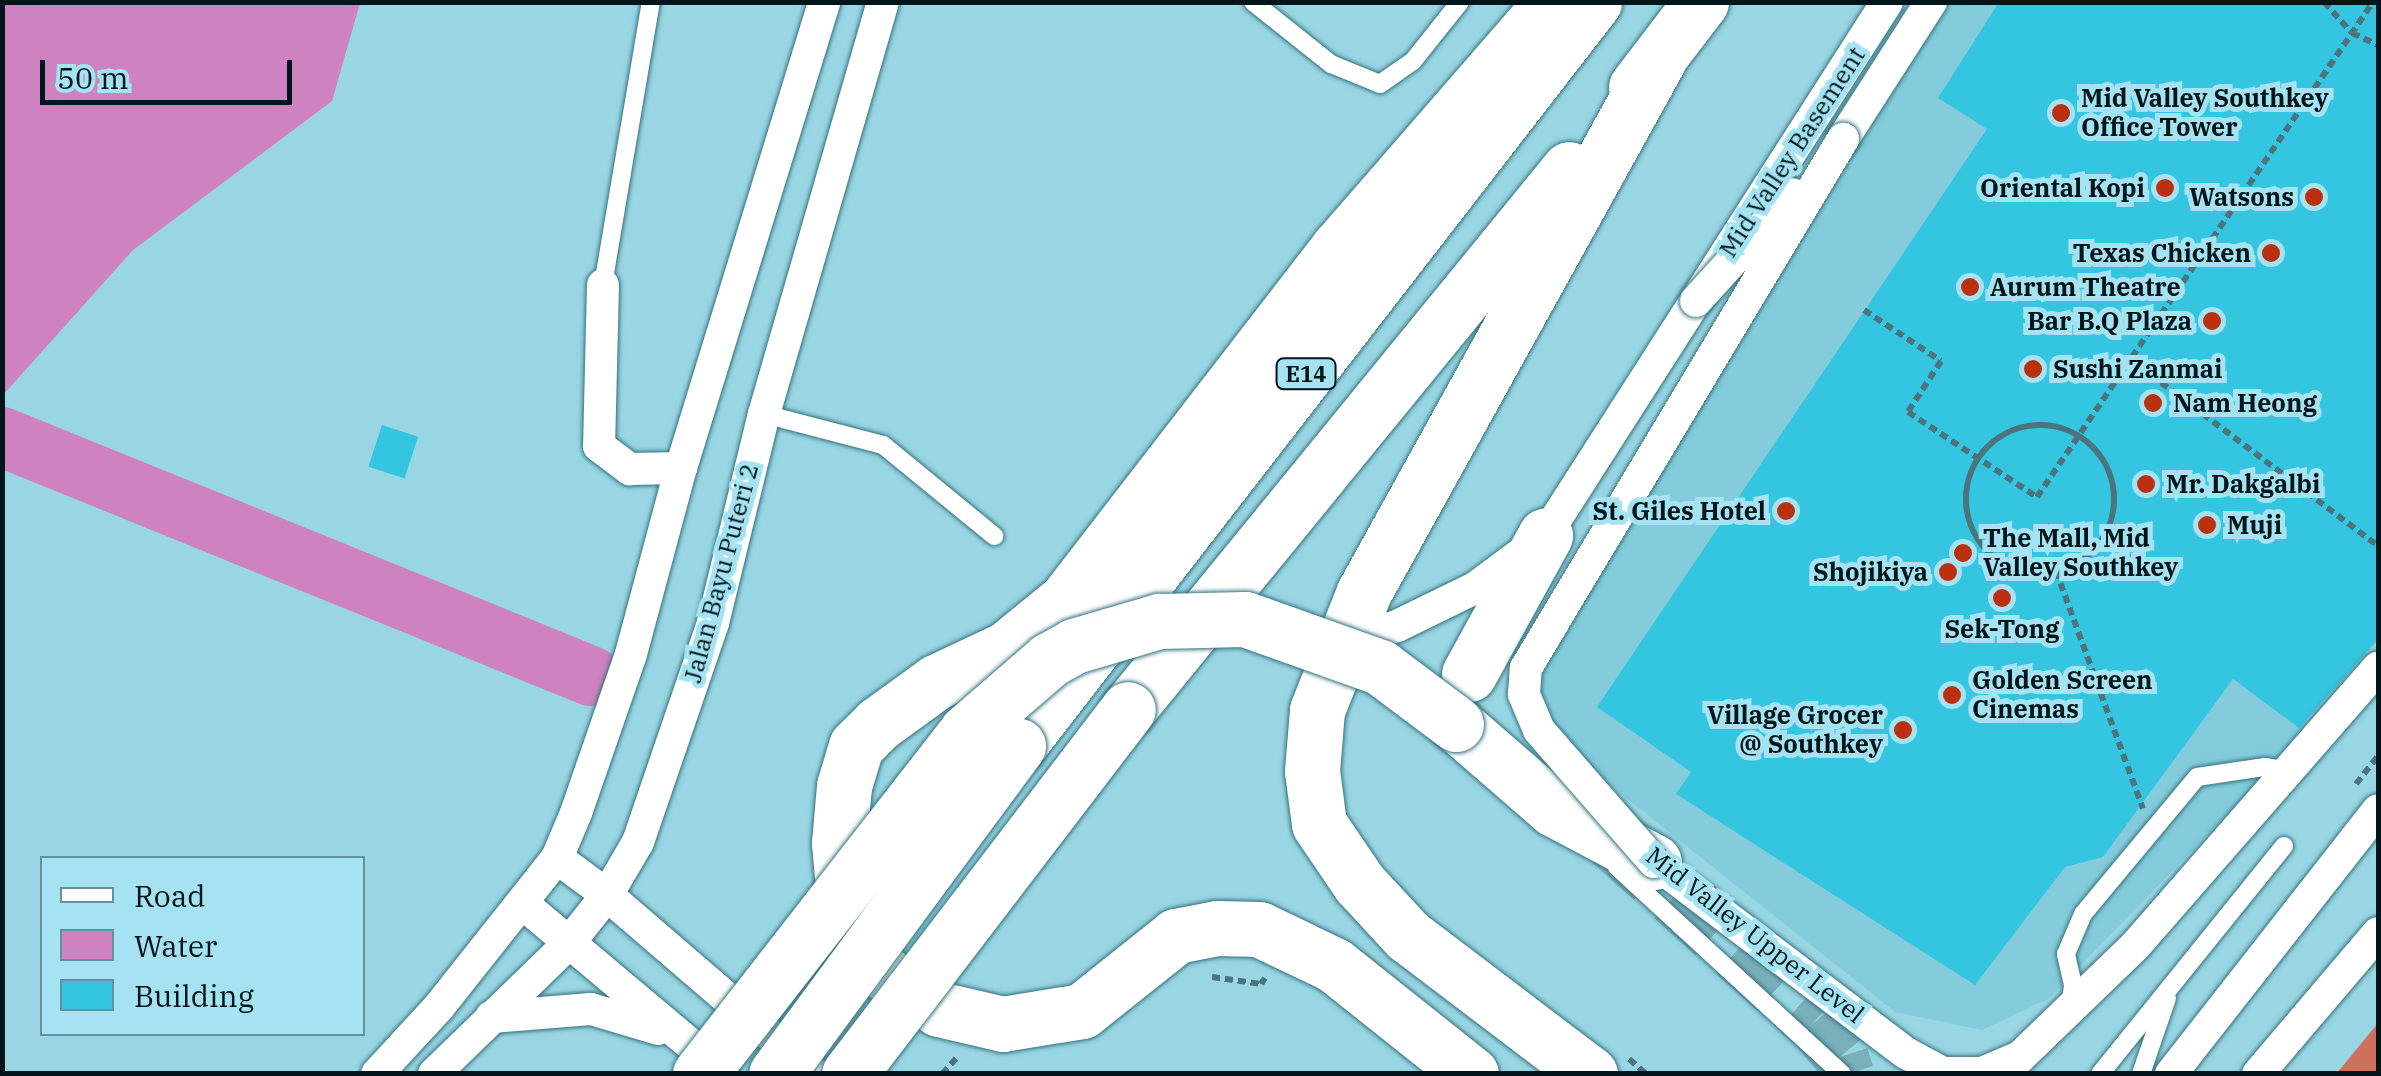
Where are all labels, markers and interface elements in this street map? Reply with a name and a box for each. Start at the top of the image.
scale bar [45,40,298,102]
street label: Mid Valley Basement [1713,41,1871,263]
text: 50 m [57,58,129,97]
place label: Mid Valley Southkey Office Tower [2081,84,2329,143]
marker: Mid Valley Southkey Office Tower [2050,102,2072,124]
place label: Oriental Kopi [1980,173,2145,203]
marker: Oriental Kopi [2154,177,2176,199]
place label: Watsons [2189,182,2294,212]
marker: Watsons [2303,186,2325,208]
place label: Texas Chicken [2073,238,2251,268]
marker: Texas Chicken [2260,242,2282,264]
place label: Aurum Theatre [1990,272,2181,302]
marker: Aurum Theatre [1959,276,1981,298]
place label: Bar B.Q Plaza [2027,306,2192,336]
marker: Bar B.Q Plaza [2201,310,2223,332]
place label: Sushi Zanmai [2053,354,2222,384]
road number: E14 [1274,357,1338,391]
marker: Sushi Zanmai [2022,358,2044,380]
place label: Nam Heong [2173,388,2317,418]
marker: Nam Heong [2142,392,2164,414]
street label: Jalan Bayu Puteri 2 [677,460,765,686]
place label: Mr. Dakgalbi [2166,469,2320,499]
marker: Mr. Dakgalbi [2135,473,2157,495]
place label: St. Giles Hotel [1592,496,1766,526]
marker: St. Giles Hotel [1775,500,1797,522]
place label: Muji [2227,510,2282,540]
marker: Muji [2196,514,2218,536]
place label: The Mall, Mid Valley Southkey [1983,524,2178,583]
marker: The Mall, Mid Valley Southkey [1952,542,1974,564]
place label: Shojikiya [1813,557,1928,587]
marker: Shojikiya [1937,561,1959,583]
marker: Sek-Tong [1991,587,2013,609]
place label: Sek-Tong [1944,614,2060,644]
place label: Golden Screen Cinemas [1972,666,2153,725]
marker: Golden Screen Cinemas [1941,684,1963,706]
place label: Village Grocer @ Southkey [1707,701,1883,760]
marker: Village Grocer @ Southkey [1892,719,1914,741]
street label: Mid Valley Upper Level [1640,841,1870,1029]
legend [40,856,365,1036]
text: Road [134,876,206,915]
text: Water [134,926,217,965]
text: Building [134,976,254,1015]

